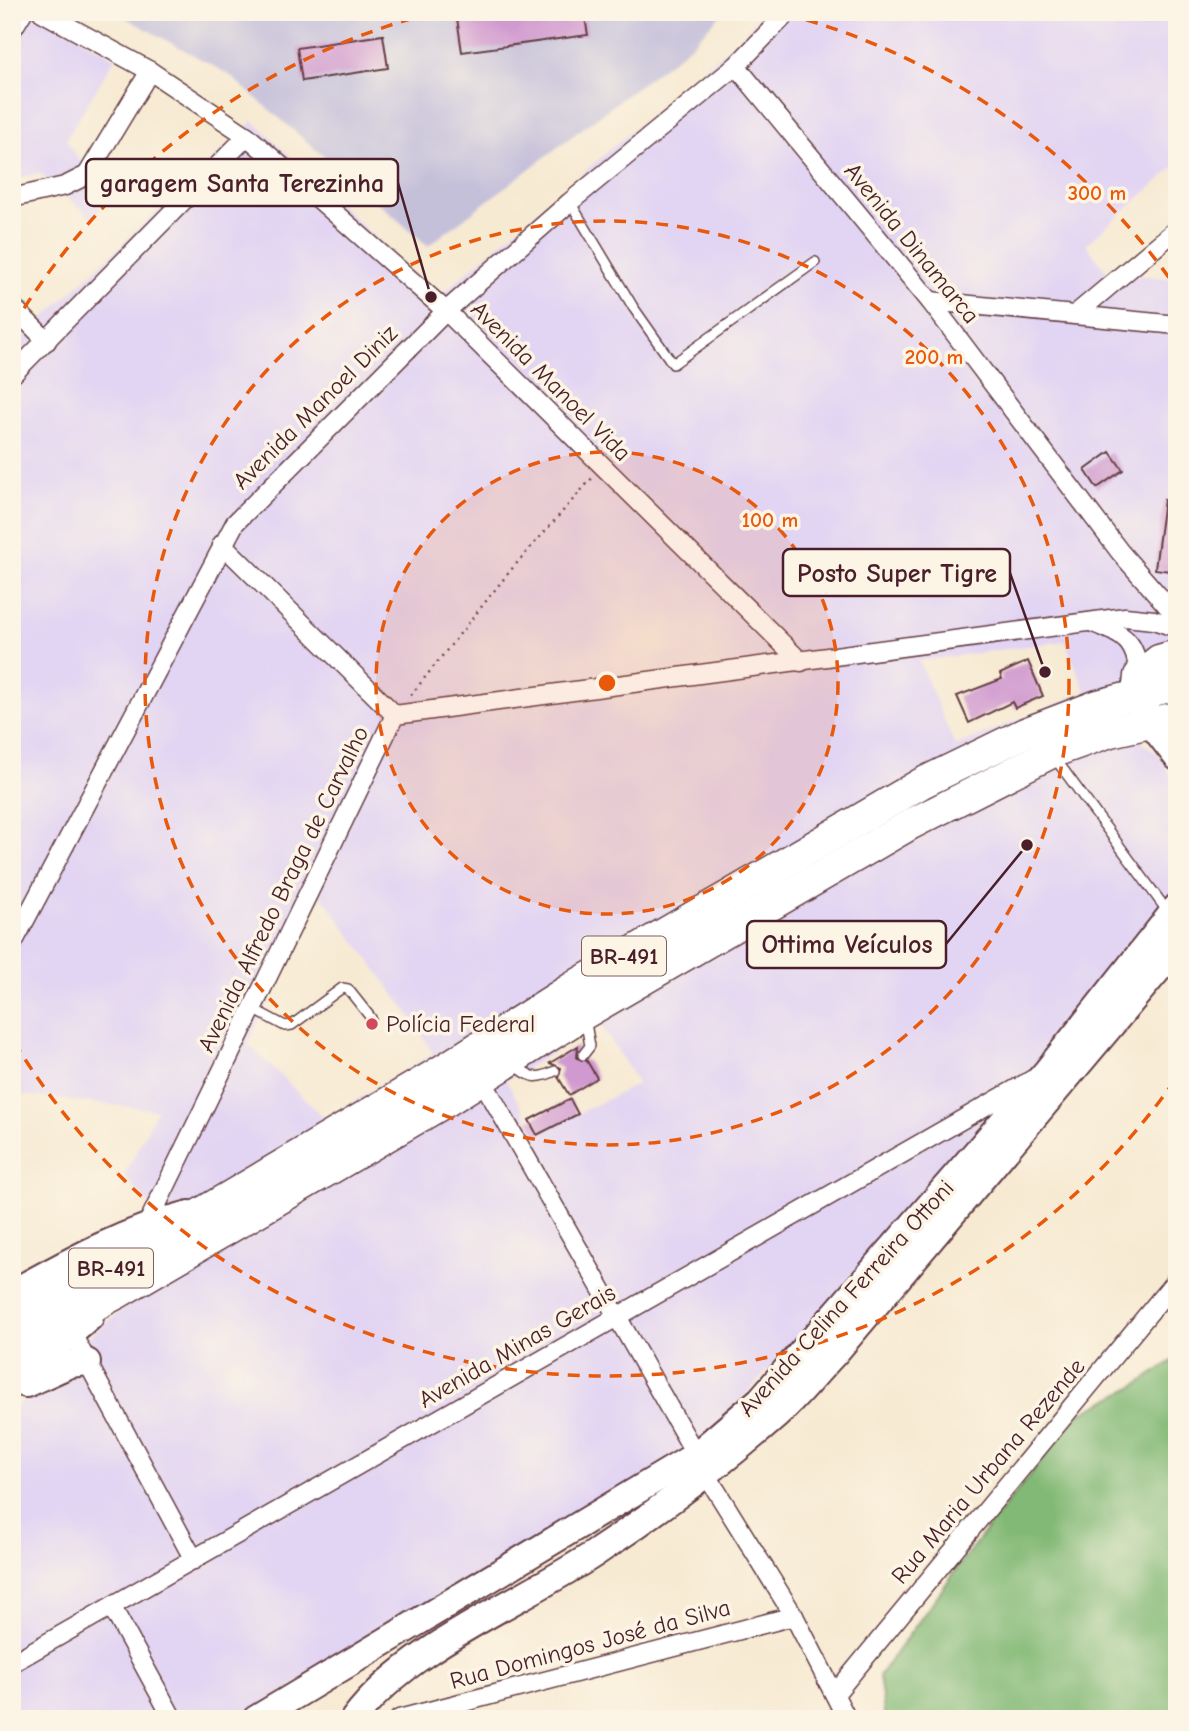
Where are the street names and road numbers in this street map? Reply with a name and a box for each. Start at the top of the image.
street label: Avenida Dinamarca [839,157,985,329]
street label: Avenida Manoel Vida [465,295,637,467]
street label: Avenida Manoel Diniz [227,319,403,495]
street label: Avenida Alfredo Braga de Carvalho [192,721,374,1057]
road number: BR-491 [582,937,666,976]
street label: Avenida Celina Ferreira Ottoni [732,1174,960,1422]
road number: BR-491 [69,1248,153,1288]
street label: Avenida Minas Gerais [414,1278,620,1414]
street label: Rua Maria Urbana Rezende [885,1353,1091,1589]
street label: Rua Domingos José da Silva [447,1593,733,1695]

